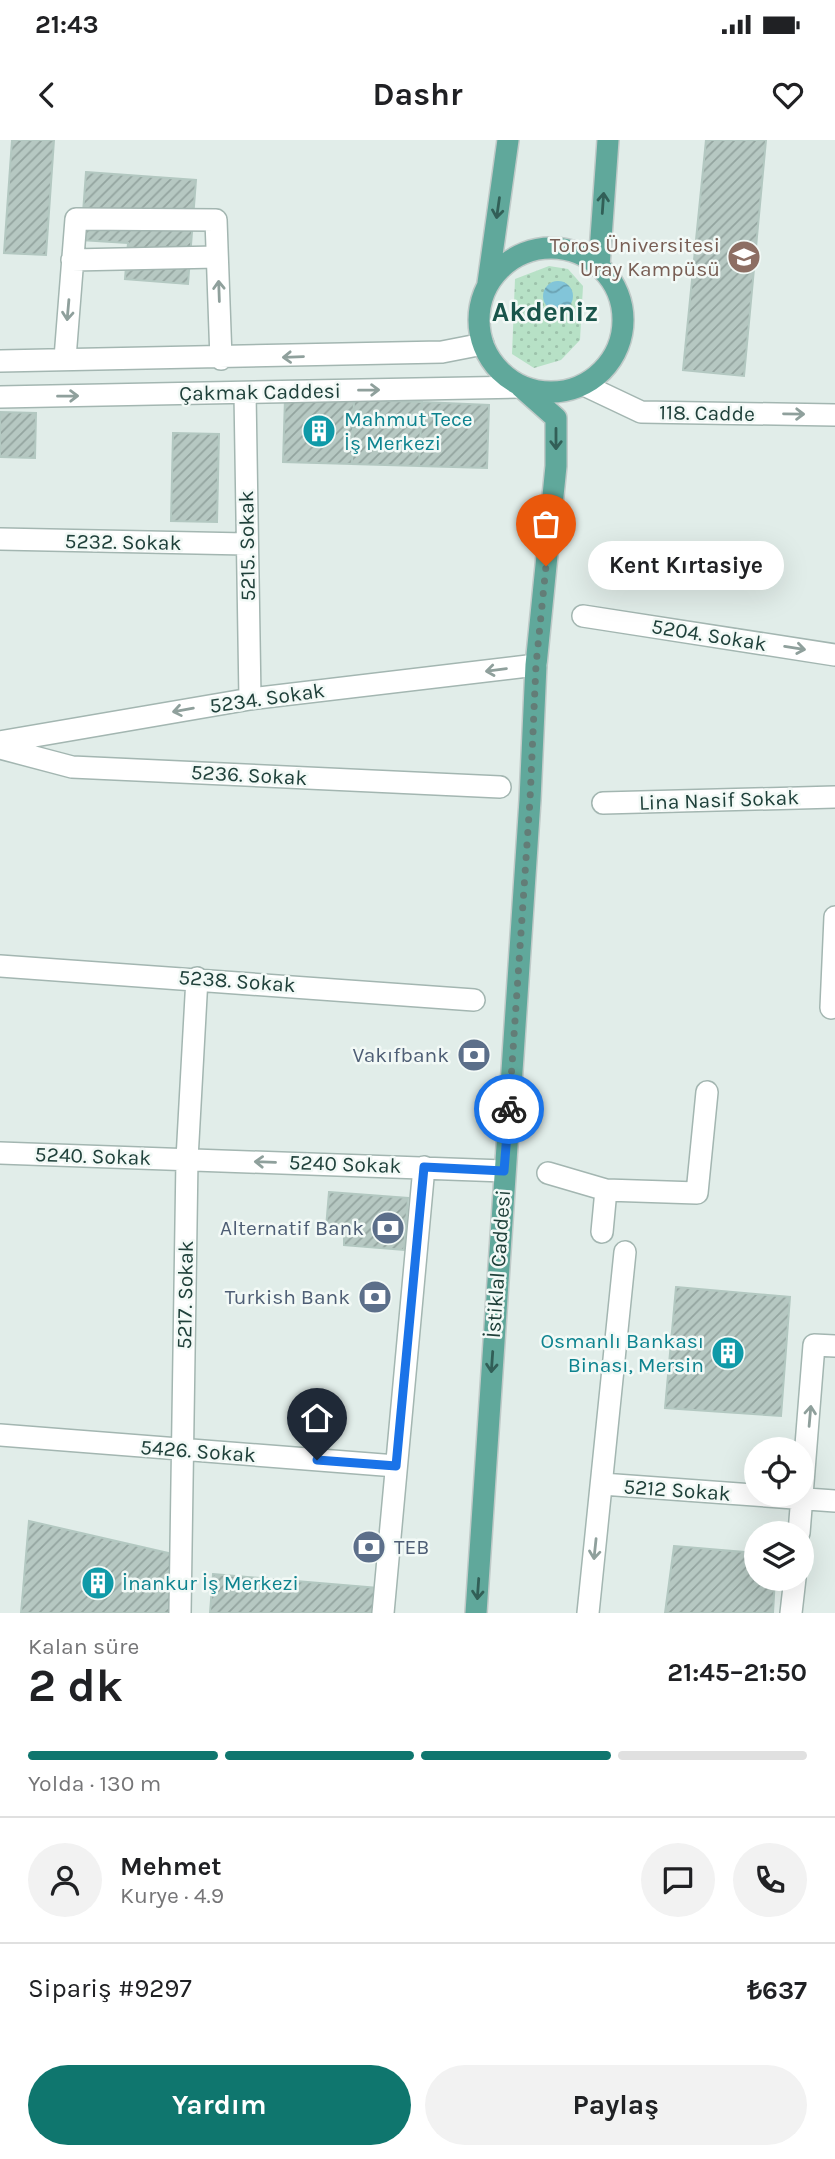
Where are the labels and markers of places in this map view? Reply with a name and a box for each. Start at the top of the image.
place label: Toros Üniversitesi Uray Kampüsü [550,233,720,281]
school or university icon: Toros Üniversitesi Uray Kampüsü [725,238,763,276]
place label: Mahmut Tece İş Merkezi [344,407,473,455]
building icon: Mahmut Tece İş Merkezi [300,412,338,450]
pin [516,494,576,566]
callout: Kent Kırtasiye [588,542,784,590]
bank icon: Vakıfbank [455,1036,493,1074]
place label: Vakıfbank [353,1043,449,1067]
bank icon: Alternatif Bank [369,1209,407,1247]
place label: Alternatif Bank [220,1216,364,1240]
bank icon: Turkish Bank [356,1278,394,1316]
place label: Turkish Bank [225,1285,350,1309]
place label: Osmanlı Bankası Binası, Mersin [540,1329,704,1377]
building icon: Osmanlı Bankası Binası, Mersin [709,1334,747,1372]
pin [287,1388,347,1460]
bank icon: TEB [350,1528,388,1566]
place label: TEB [394,1535,429,1559]
building icon: İnankur İş Merkezi [79,1564,117,1602]
place label: İnankur İş Merkezi [122,1571,299,1595]

